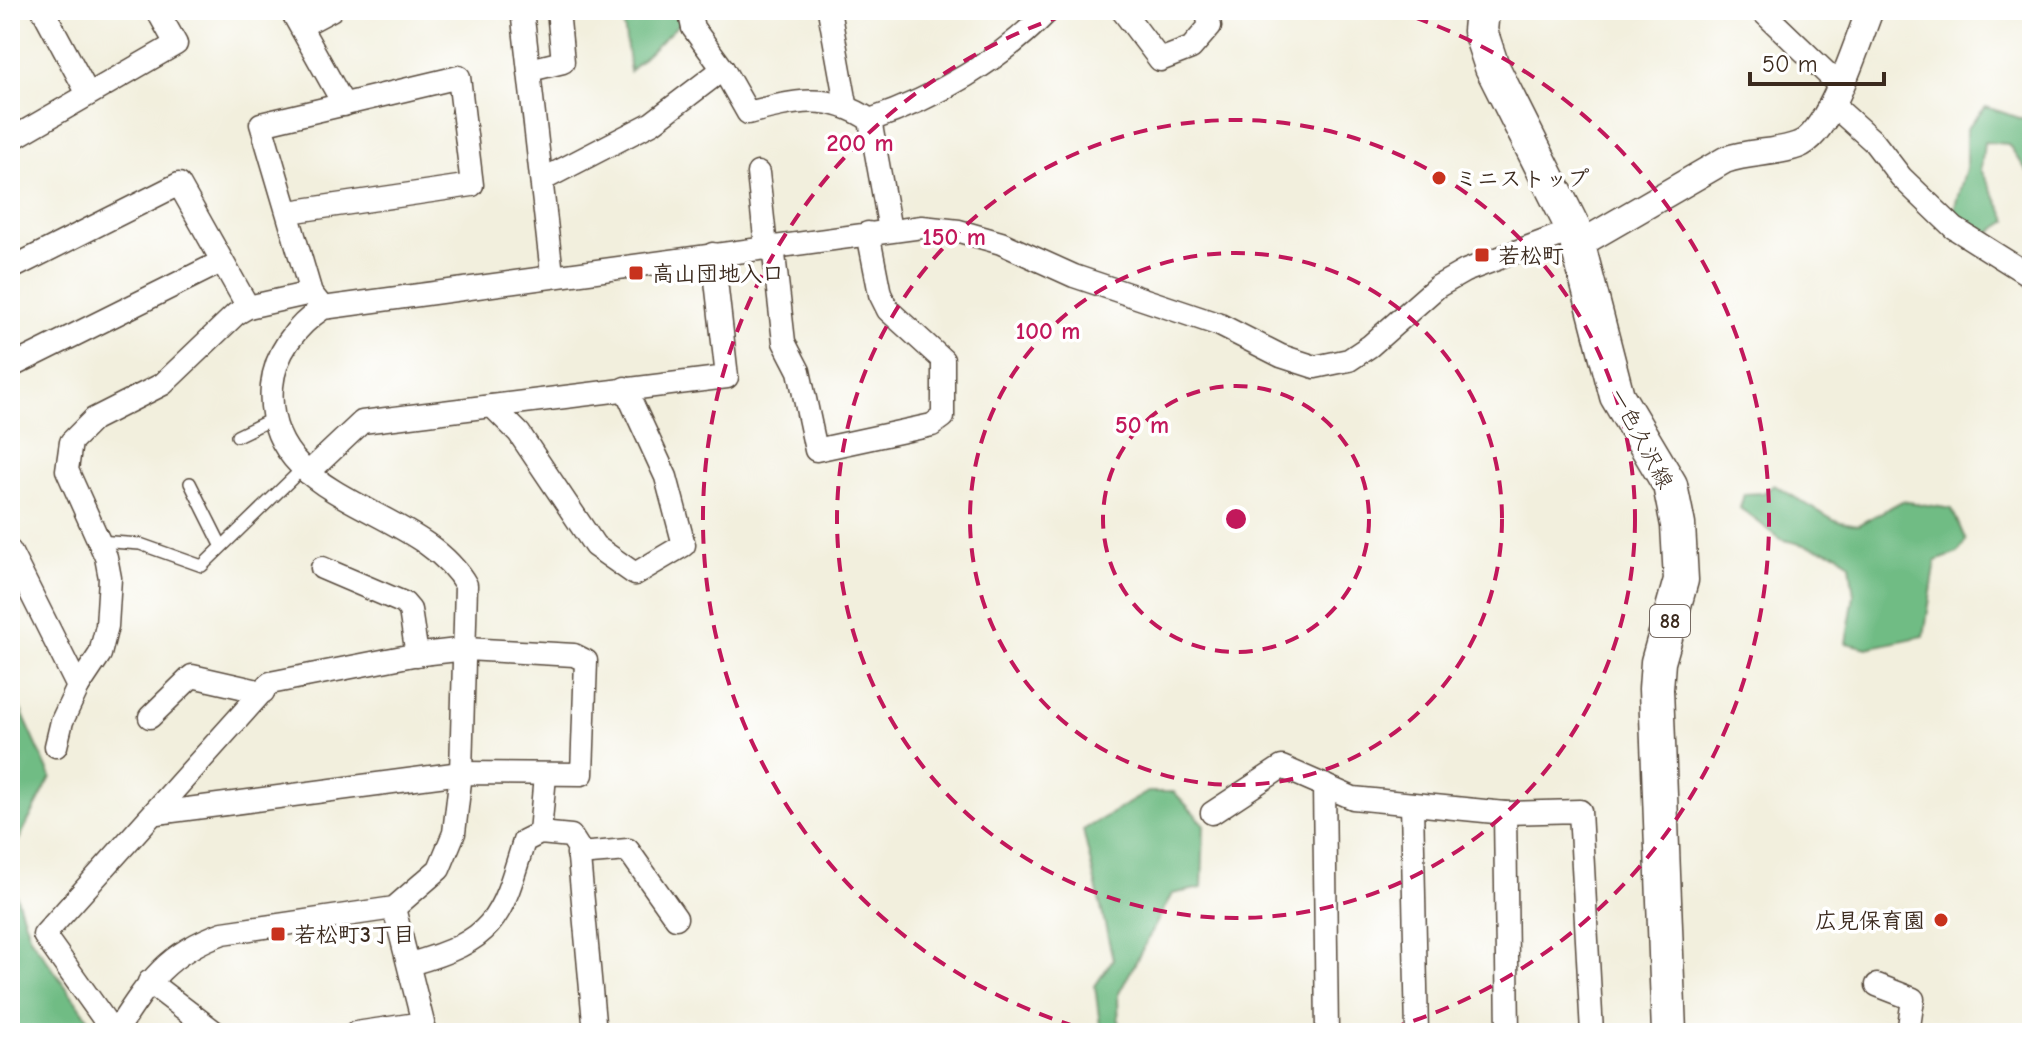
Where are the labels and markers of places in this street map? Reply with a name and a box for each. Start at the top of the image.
place label: ミニストップ [1455,166,1589,192]
marker: ミニストップ [1430,169,1448,187]
place label: 若松町 [1498,243,1564,269]
marker: 若松町 [1473,246,1491,264]
place label: 高山団地入口 [652,261,784,287]
marker: 高山団地入口 [627,264,645,282]
centre of rings [1222,505,1250,533]
place label: 広見保育園 [1815,908,1925,934]
marker: 広見保育園 [1932,911,1950,929]
place label: 若松町3丁目 [294,922,415,948]
marker: 若松町3丁目 [269,925,287,943]

